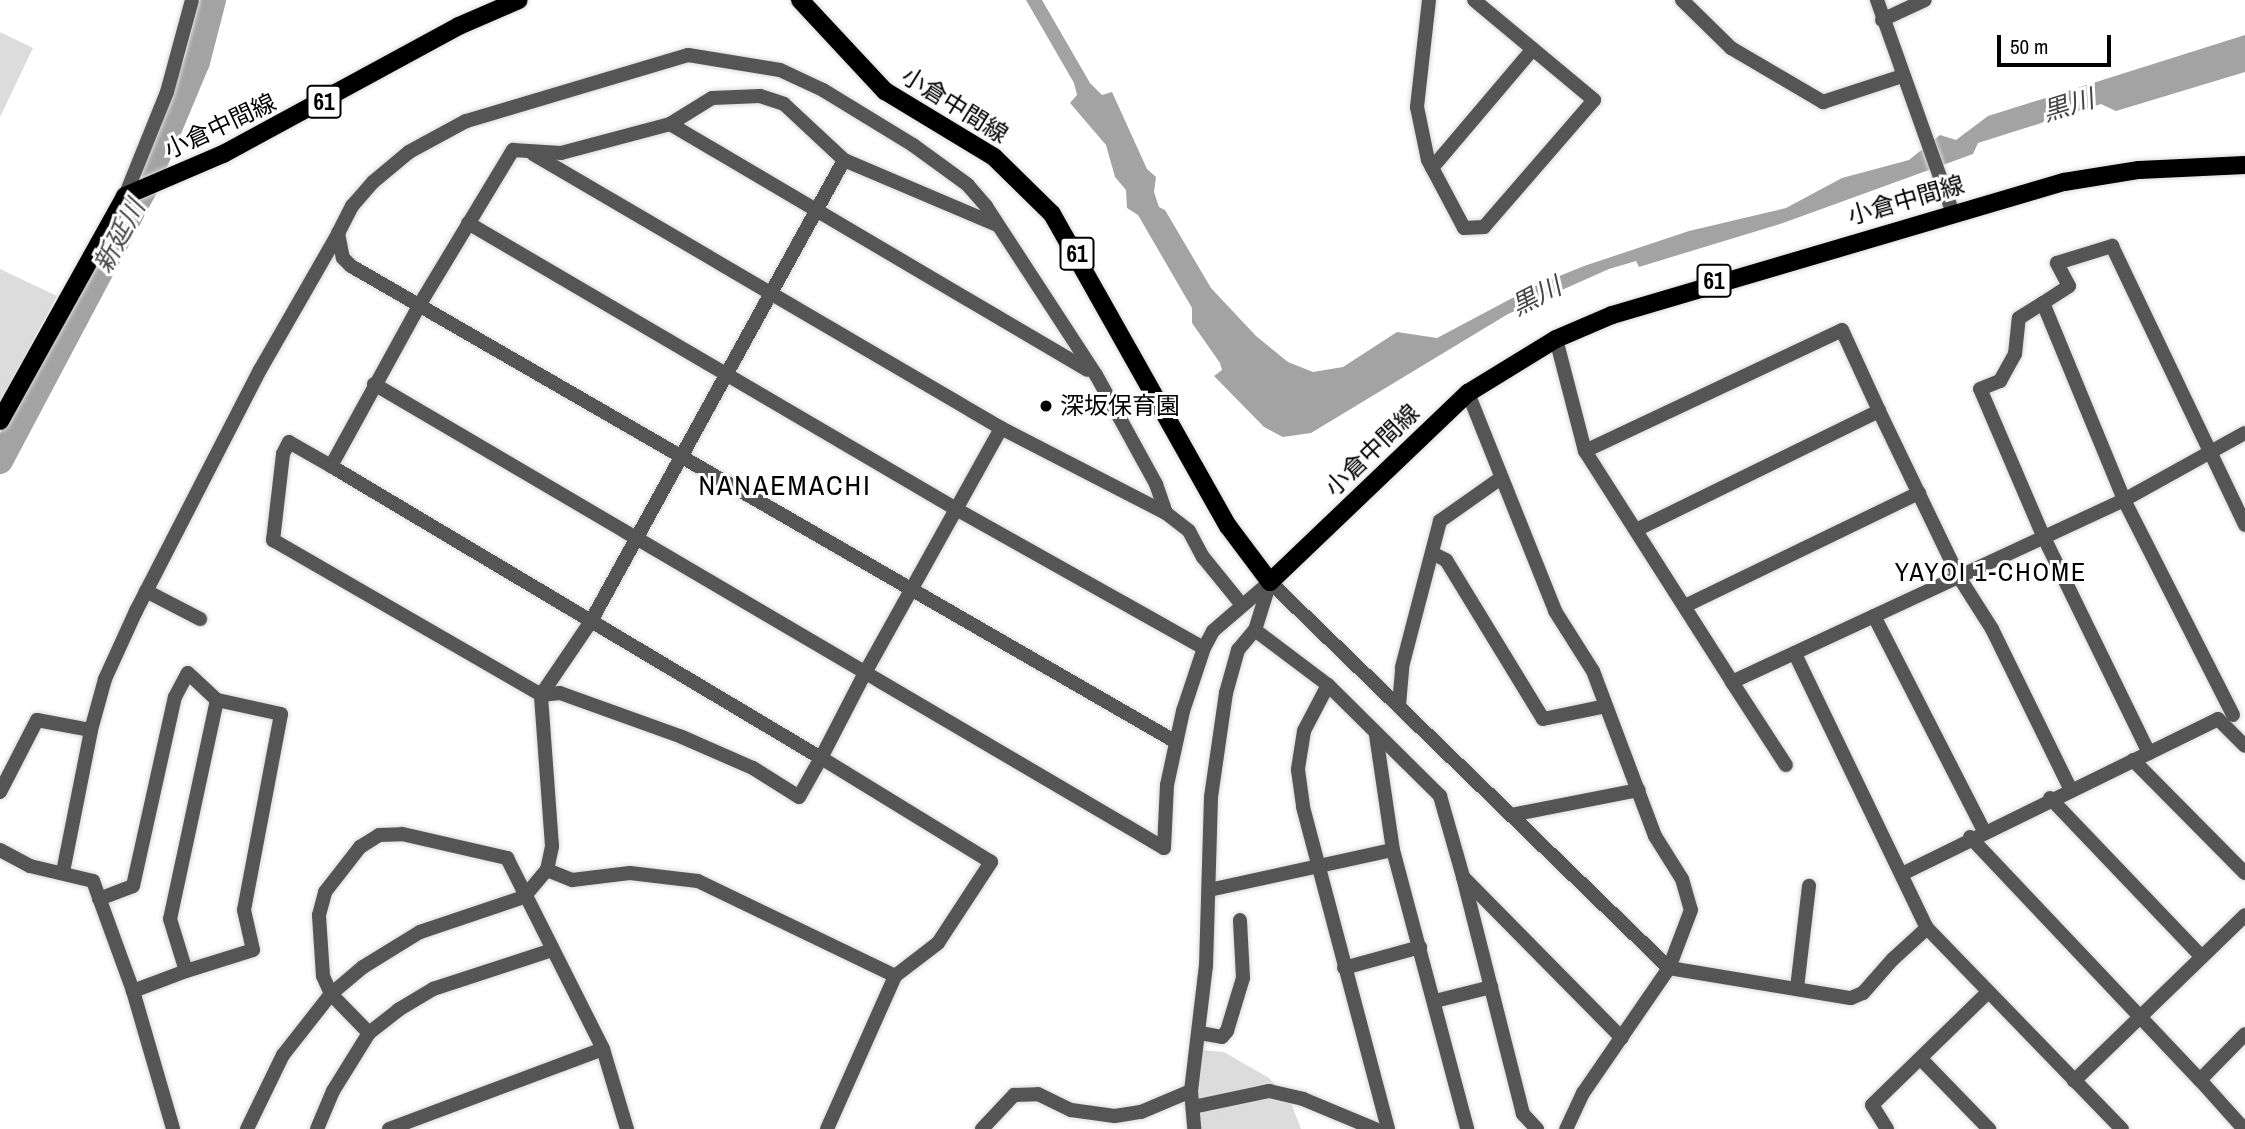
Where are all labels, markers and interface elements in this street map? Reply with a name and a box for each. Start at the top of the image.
scale bar [2000,21,2114,65]
text: 50 m [2010,32,2048,61]
street label: 小倉中間線 [896,61,1014,149]
road number: 61 [306,82,342,122]
water label: 黒川 [2039,82,2097,128]
street label: 小倉中間線 [160,88,280,164]
street label: 小倉中間線 [1844,170,1968,230]
water label: 新延川 [87,194,151,278]
road number: 61 [1060,234,1094,274]
road number: 61 [1696,262,1732,300]
water label: 黒川 [1506,270,1566,322]
place label: 深坂保育園 [1060,392,1180,420]
marker: 深坂保育園 [1038,398,1054,414]
street label: 小倉中間線 [1319,398,1425,502]
district label: NANAEMACHI [700,468,870,502]
district label: YAYOI 1-CHOME [1896,556,2086,588]

